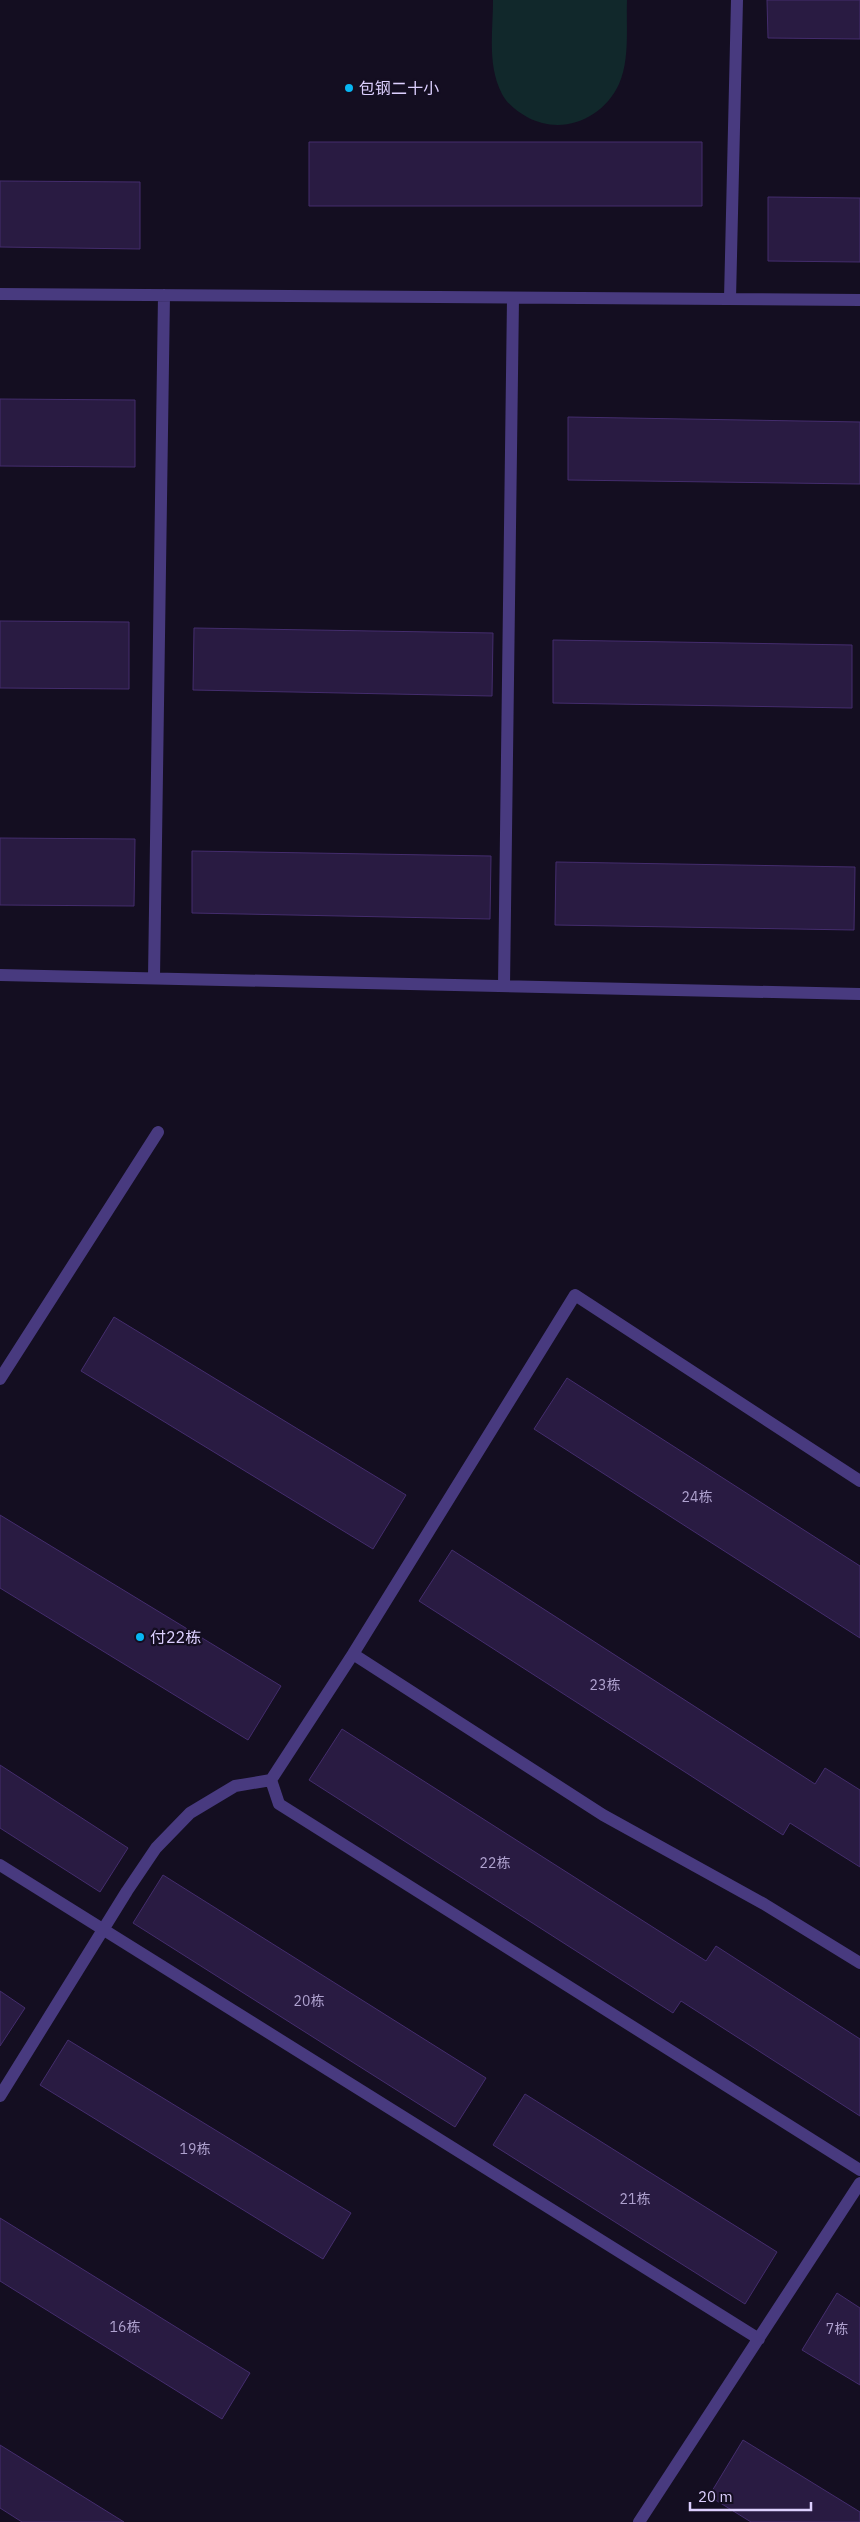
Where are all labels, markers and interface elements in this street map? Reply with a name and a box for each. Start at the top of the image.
place label: 包钢二十小 [359,78,439,98]
marker: 包钢二十小 [343,82,355,94]
house number: 24栋 [682,1488,712,1506]
place label: 付22栋 [150,1627,201,1647]
marker: 付22栋 [134,1631,146,1643]
house number: 23栋 [590,1676,620,1694]
house number: 22栋 [480,1854,510,1872]
house number: 20栋 [294,1992,324,2010]
house number: 19栋 [180,2140,210,2158]
house number: 21栋 [620,2190,650,2208]
house number: 16栋 [110,2318,140,2336]
house number: 7栋 [826,2320,848,2338]
scale bar [690,2480,811,2512]
text: 20 m [698,2487,733,2506]

